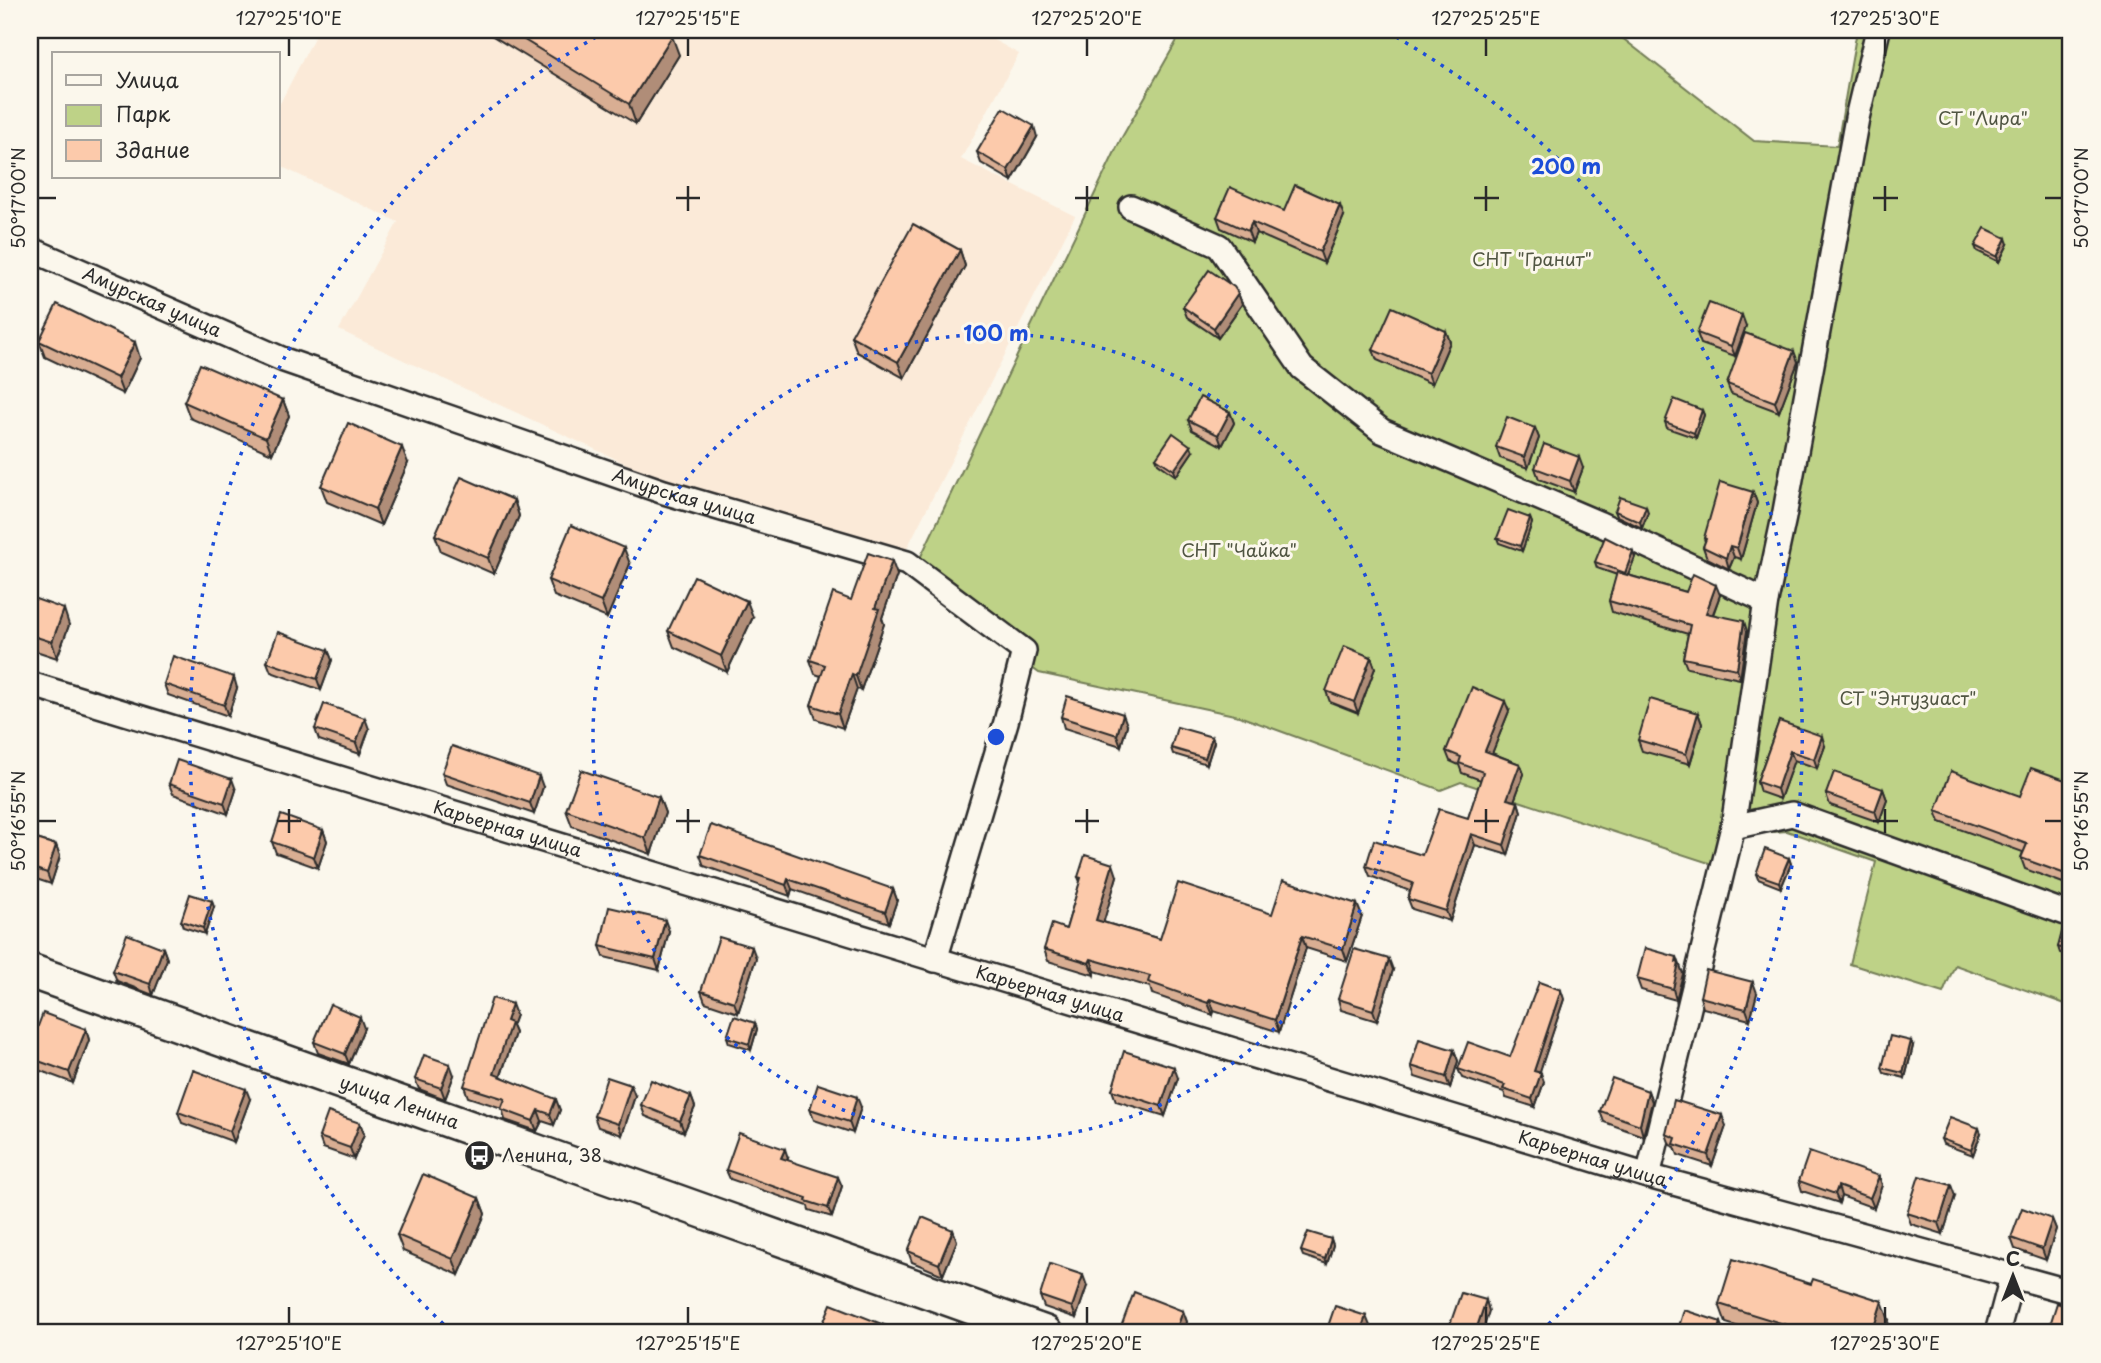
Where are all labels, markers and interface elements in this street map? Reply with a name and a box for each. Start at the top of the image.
text: 127°25'10"E [236,4,342,31]
text: 127°25'15"E [636,4,741,31]
text: 127°25'20"E [1032,4,1142,31]
text: 127°25'25"E [1431,4,1541,31]
text: 127°25'30"E [1830,4,1940,31]
legend [52,52,280,178]
text: Улица [116,63,179,95]
text: Парк [116,97,171,129]
park label: СТ "Лира" [1938,104,2028,131]
text: Здание [116,133,190,165]
text: 50°17'00"N [4,147,31,249]
text: 50°17'00"N [2067,147,2094,249]
text: 200 m [1531,149,1601,181]
park label: СНТ "Гранит" [1472,245,1592,272]
street label: Амурская улица [79,259,227,343]
text: 100 m [963,316,1029,348]
street label: Амурская улица [609,460,760,530]
park label: СНТ "Чайка" [1181,536,1297,563]
park label: СТ "Энтузиаст" [1839,684,1977,711]
centre of rings [984,725,1008,749]
text: 50°16'55"N [4,770,31,872]
text: 50°16'55"N [2067,770,2094,872]
street label: Карьерная улица [430,792,586,863]
street label: Карьерная улица [973,957,1129,1028]
street label: улица Ленина [336,1068,464,1135]
street label: Карьерная улица [1515,1122,1671,1193]
bus stop icon: Ленина, 38 [462,1139,496,1173]
place label: Ленина, 38 [502,1141,602,1168]
north arrow [1979,1240,2048,1310]
text: С [2006,1244,2020,1272]
text: 127°25'10"E [236,1329,342,1356]
text: 127°25'15"E [636,1329,741,1356]
text: 127°25'20"E [1032,1329,1142,1356]
text: 127°25'25"E [1431,1329,1541,1356]
text: 127°25'30"E [1830,1329,1940,1356]

